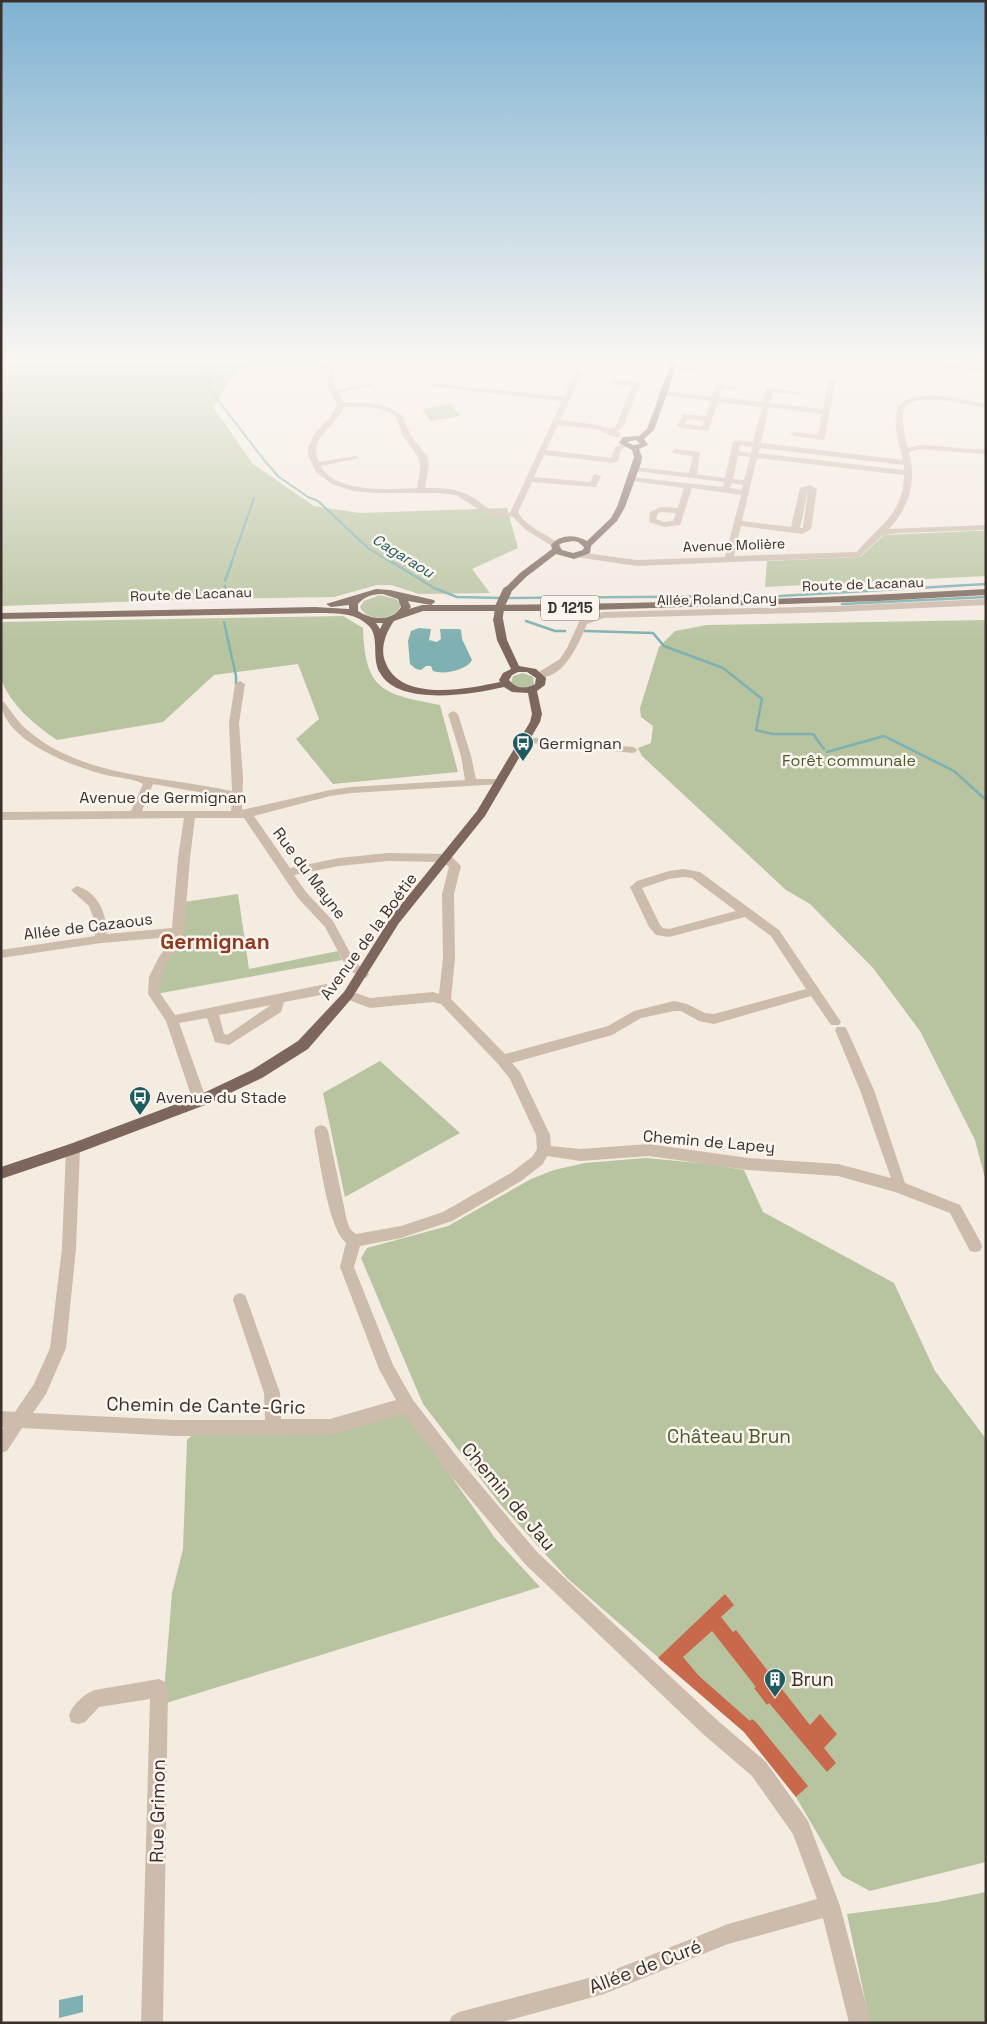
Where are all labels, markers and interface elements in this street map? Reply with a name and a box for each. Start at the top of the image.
water label: Cagaraou [369,529,438,582]
street label: Avenue Molière [683,534,785,556]
street label: Route de Lacanau [802,573,924,595]
street label: Route de Lacanau [130,583,252,605]
street label: Allée Roland Cany [657,589,777,609]
road number: D 1215 [541,596,599,620]
bus stop icon: Germignan [511,731,535,762]
place label: Germignan [539,733,622,754]
park label: Forêt communale [782,750,916,771]
street label: Avenue de Germignan [79,787,247,808]
street label: Rue du Mayne [268,823,351,923]
street label: Avenue de la Boétie [315,869,422,1004]
street label: Allée de Cazaous [22,908,154,945]
district label: Germignan [160,928,270,955]
bus stop icon: Avenue du Stade [128,1085,152,1116]
place label: Avenue du Stade [156,1087,287,1108]
street label: Chemin de Lapey [642,1125,776,1158]
street label: Chemin de Cante-Gric [106,1391,306,1420]
park label: Château Brun [667,1424,791,1449]
street label: Chemin de Jau [456,1437,561,1556]
building icon: Brun [763,1667,787,1698]
place label: Brun [791,1667,834,1692]
street label: Rue Grimon [144,1759,171,1863]
street label: Allée de Curé [585,1933,705,1999]

